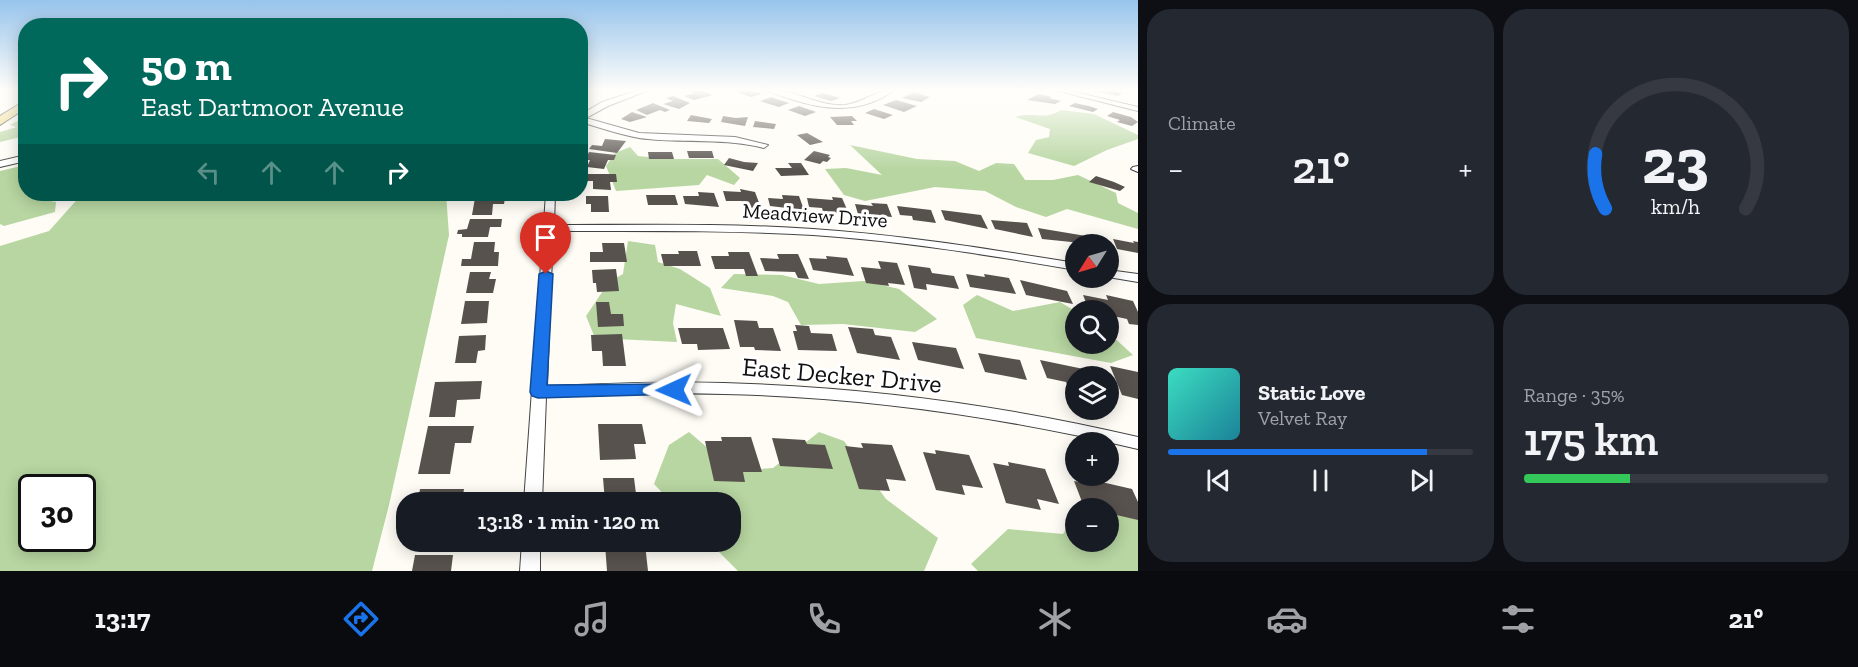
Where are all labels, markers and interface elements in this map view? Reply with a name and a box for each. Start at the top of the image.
text: 50 m [141,40,232,91]
icon: right [42,42,120,120]
text: East Dartmoor Avenue [141,91,404,123]
text: Climate [1168,111,1236,135]
text: 23 [1642,124,1709,199]
text: 21° [1292,141,1350,195]
text: − [1168,149,1183,188]
text: + [1459,149,1473,188]
icon: left [192,156,225,189]
icon: ahead [255,156,288,189]
icon: ahead [318,156,351,189]
icon: right [381,156,414,189]
text: km/h [1651,194,1700,219]
street label: Meadview Drive [742,197,889,233]
pin [520,212,571,274]
icon: arrive [529,221,562,254]
north arrow [1065,234,1119,288]
map controls [1065,234,1119,552]
button: search [1065,300,1119,354]
street label: East Decker Drive [741,350,943,400]
position arrow [642,358,706,422]
button: layers [1065,366,1119,420]
text: Static Love [1258,379,1365,406]
text: Range · 35% [1524,383,1625,407]
text: Velvet Ray [1258,406,1347,430]
text: 175 km [1524,413,1658,467]
button: + [1065,432,1119,486]
icon: previous [1202,464,1235,497]
icon: pause [1304,464,1337,497]
icon: next [1405,464,1438,497]
speed limit sign: 30 [18,474,96,552]
button: − [1065,498,1119,552]
text: 13:18 · 1 min · 120 m [478,508,659,535]
icon: directions [340,598,382,640]
icon: music [571,598,613,640]
icon: phone [803,598,845,640]
icon: climate [1034,598,1076,640]
icon: car [1266,598,1308,640]
icon: filters [1497,598,1539,640]
text: 13:17 [95,603,150,635]
text: 21° [1729,603,1763,635]

